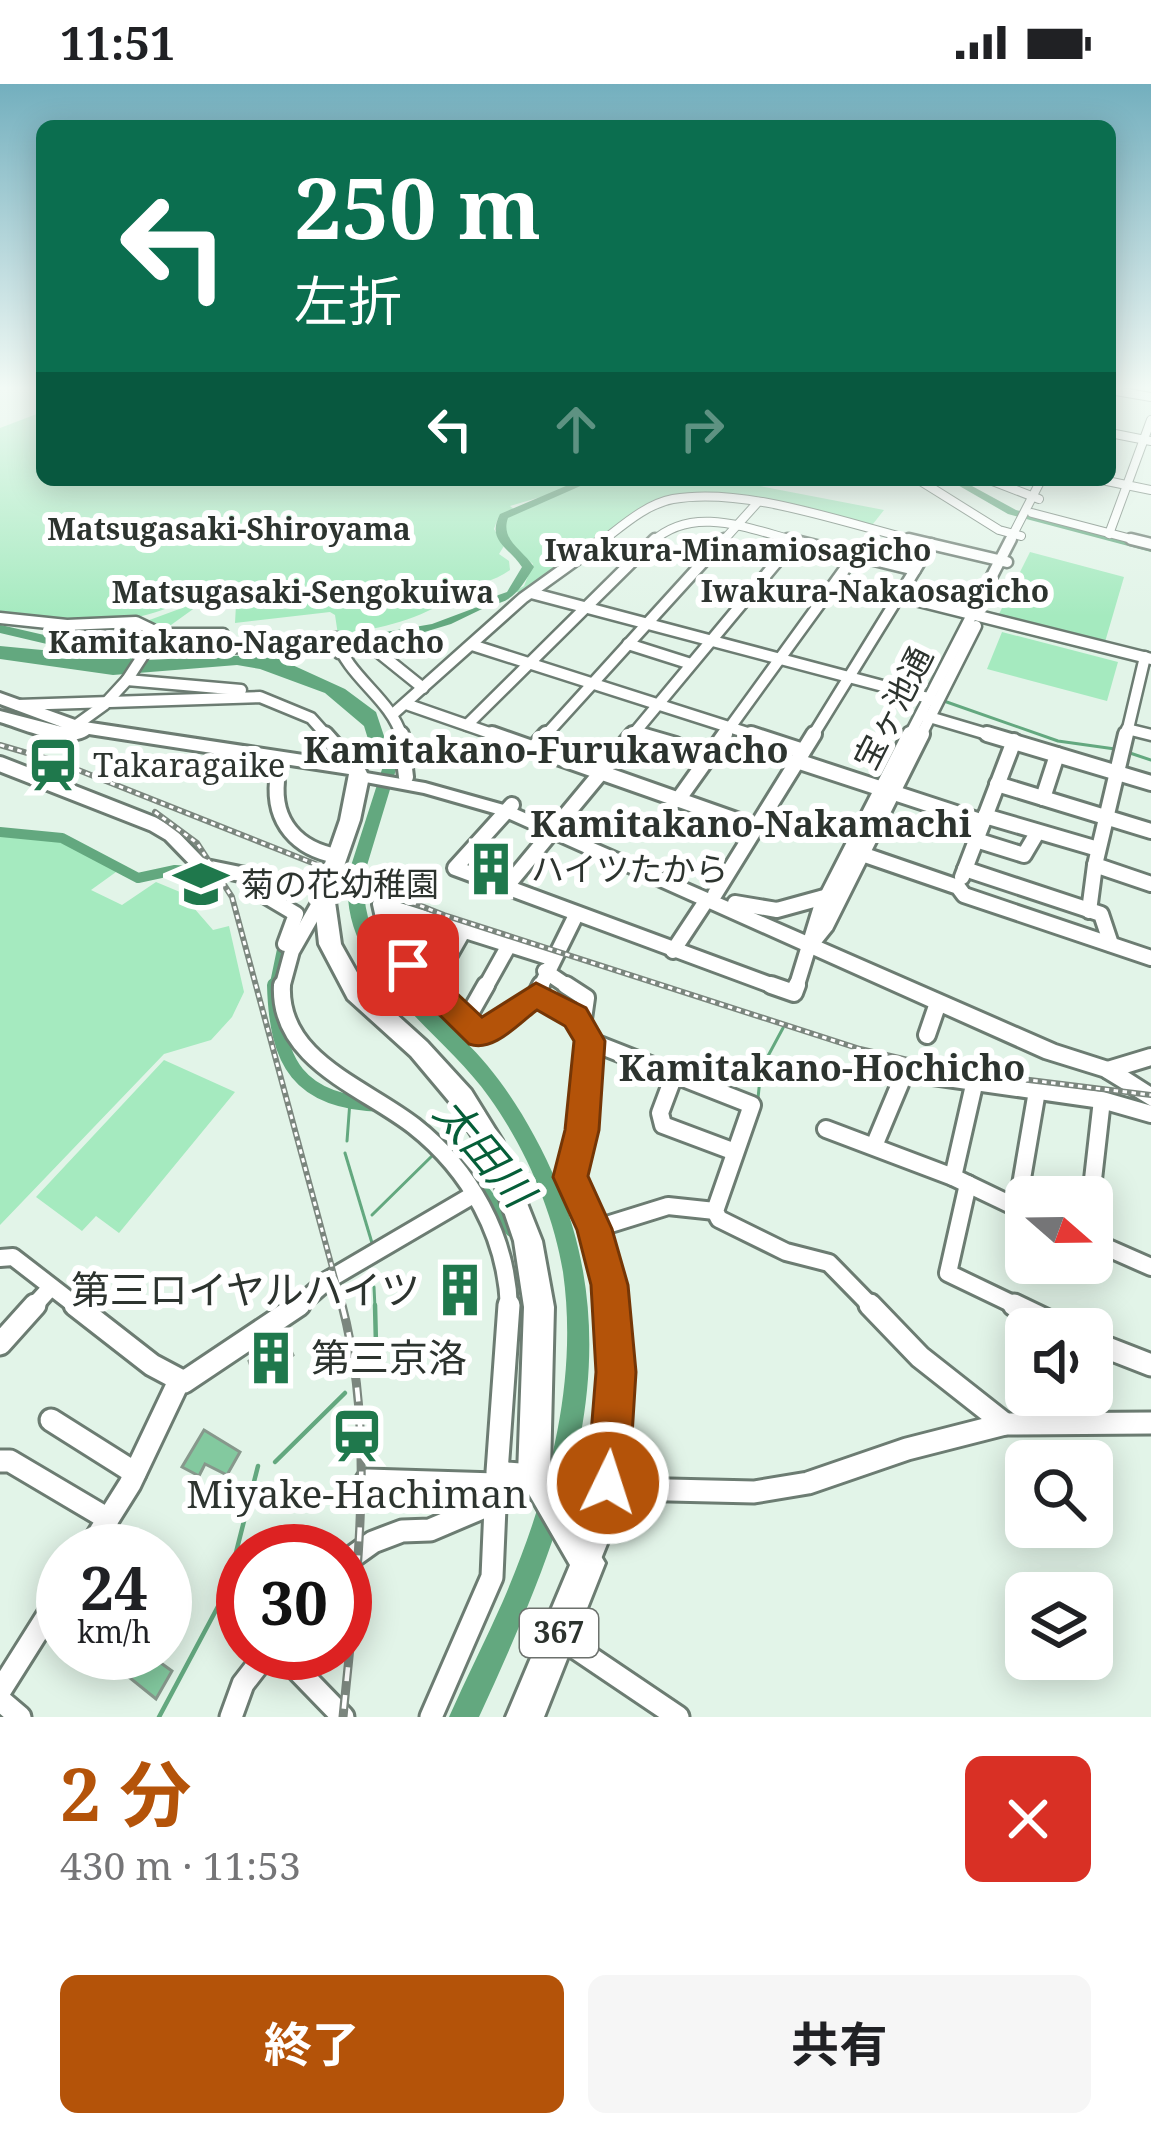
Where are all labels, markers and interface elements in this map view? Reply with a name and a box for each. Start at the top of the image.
text: 11:51 [60,12,175,73]
text: 250 m [294,149,541,264]
icon: left [96,168,252,324]
text: 左折 [294,263,402,337]
icon: left [417,396,483,462]
icon: ahead [543,396,609,462]
icon: right [669,396,735,462]
district label: Matsugasaki-Shiroyama [47,508,411,549]
district label: Iwakura-Minamiosagicho [545,529,931,570]
district label: Iwakura-Nakaosagicho [701,570,1049,611]
district label: Matsugasaki-Sengokuiwa [112,571,494,612]
district label: Kamitakano-Nagaredacho [48,621,444,662]
street label: 宝ヶ池通 [843,639,943,777]
district label: Kamitakano-Furukawacho [303,725,789,774]
station icon: Takaragaike [24,736,82,794]
place label: Takaragaike [93,742,285,787]
district label: Kamitakano-Nakamachi [530,799,972,848]
building icon: ハイツたから [462,840,520,898]
place label: ハイツたから [531,846,728,891]
school or university icon: 菊の花幼稚園 [172,855,230,913]
place label: 菊の花幼稚園 [241,861,439,906]
pin [357,914,459,1016]
icon: arrive [375,932,441,998]
district label: Kamitakano-Hochicho [619,1043,1025,1092]
water label: 太田川 [423,1084,550,1221]
north arrow [1005,1176,1113,1284]
map controls [1005,1176,1113,1680]
building icon: 第三ロイヤルハイツ [431,1261,489,1319]
place label: 第三ロイヤルハイツ [71,1262,420,1315]
button: sound [1005,1308,1113,1416]
building icon: 第三京洛 [242,1329,300,1387]
place label: 第三京洛 [311,1330,467,1383]
station icon: Miyake-Hachiman [328,1407,386,1465]
position arrow [545,1420,671,1546]
button: search [1005,1440,1113,1548]
place label: Miyake-Hachiman [186,1466,528,1519]
speed limit sign: 30 [216,1524,372,1680]
text: 24 [80,1546,148,1628]
button: layers [1005,1572,1113,1680]
road number: 367 [520,1609,598,1657]
text: km/h [77,1611,151,1652]
text: 2 分 [60,1744,191,1842]
button: close [965,1756,1091,1882]
text: 430 m · 11:53 [60,1838,301,1891]
button: 終了 [60,1975,564,2113]
button: 共有 [588,1975,1091,2113]

